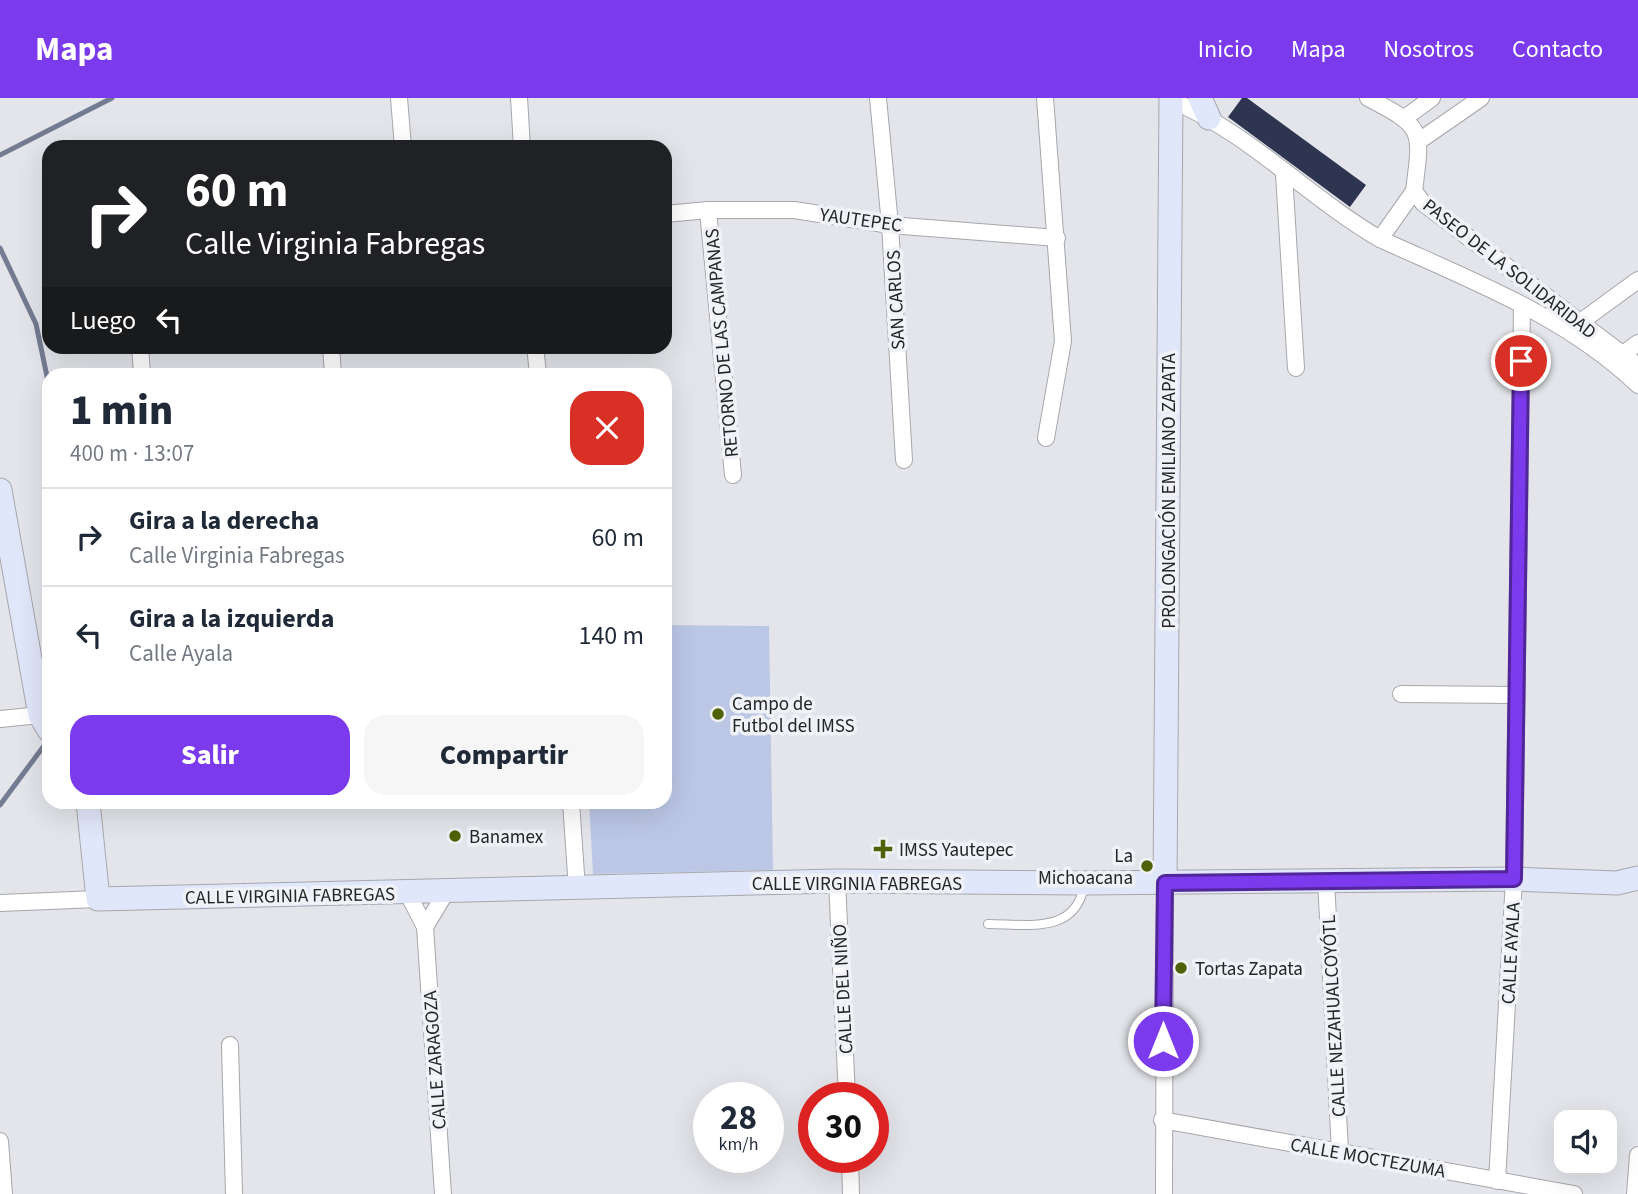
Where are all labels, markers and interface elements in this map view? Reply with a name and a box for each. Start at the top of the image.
text: Mapa [35,26,113,73]
text: Inicio [1198,32,1253,67]
text: Mapa [1291,32,1346,67]
text: Nosotros [1384,32,1474,67]
text: Contacto [1512,32,1603,67]
text: 60 m [185,156,289,226]
icon: right [70,168,161,259]
street label: PASEO DE LA SOLIDARIDAD [1417,193,1602,346]
street label: YAUTEPEC [817,201,904,240]
text: Calle Virginia Fabregas [185,221,485,267]
street label: RETORNO DE LAS CAMPANAS [699,227,746,458]
street label: SAN CARLOS [880,249,913,351]
icon: left [150,301,188,339]
text: Luego [70,302,136,339]
pin [1491,331,1551,391]
icon: arrive [1502,342,1540,380]
street label: PROLONGACIÓN EMILIANO ZAPATA [1156,353,1183,629]
text: 1 min [70,381,173,441]
button: close [570,391,644,465]
text: 400 m · 13:07 [70,437,194,470]
text: Gira a la derecha [129,502,319,539]
icon: right [70,518,108,556]
text: 60 m [591,519,644,556]
text: Calle Virginia Fabregas [129,539,345,572]
text: Gira a la izquierda [129,600,334,637]
icon: left [70,616,108,654]
text: 140 m [578,617,644,654]
text: Calle Ayala [129,637,233,670]
place label: Campo de Futbol del IMSS [732,691,855,740]
marker: Campo de Futbol del IMSS [710,706,726,722]
button: Salir [70,715,350,795]
button: Compartir [364,715,644,795]
place label: Banamex [469,824,544,851]
marker: Banamex [447,828,463,844]
place label: IMSS Yautepec [899,837,1014,864]
marker: IMSS Yautepec [873,839,893,859]
place label: La Michoacana [1038,843,1133,892]
marker: La Michoacana [1139,858,1155,874]
street label: CALLE VIRGINIA FABREGAS [752,871,962,898]
street label: CALLE VIRGINIA FABREGAS [185,881,395,912]
street label: CALLE AYALA [1495,901,1528,1005]
street label: CALLE NEZAHUALCOYÓTL [1316,914,1353,1118]
street label: CALLE DEL NIÑO [827,923,860,1055]
place label: Tortas Zapata [1195,956,1303,983]
marker: Tortas Zapata [1173,960,1189,976]
street label: CALLE ZARAGOZA [417,989,454,1130]
position arrow [1126,1004,1200,1078]
speed limit sign: 30 [798,1082,889,1173]
text: 28 [720,1093,757,1143]
map controls [1554,1110,1617,1173]
button: sound [1554,1110,1617,1173]
text: km/h [719,1132,758,1157]
street label: CALLE MOCTEZUMA [1288,1132,1448,1186]

